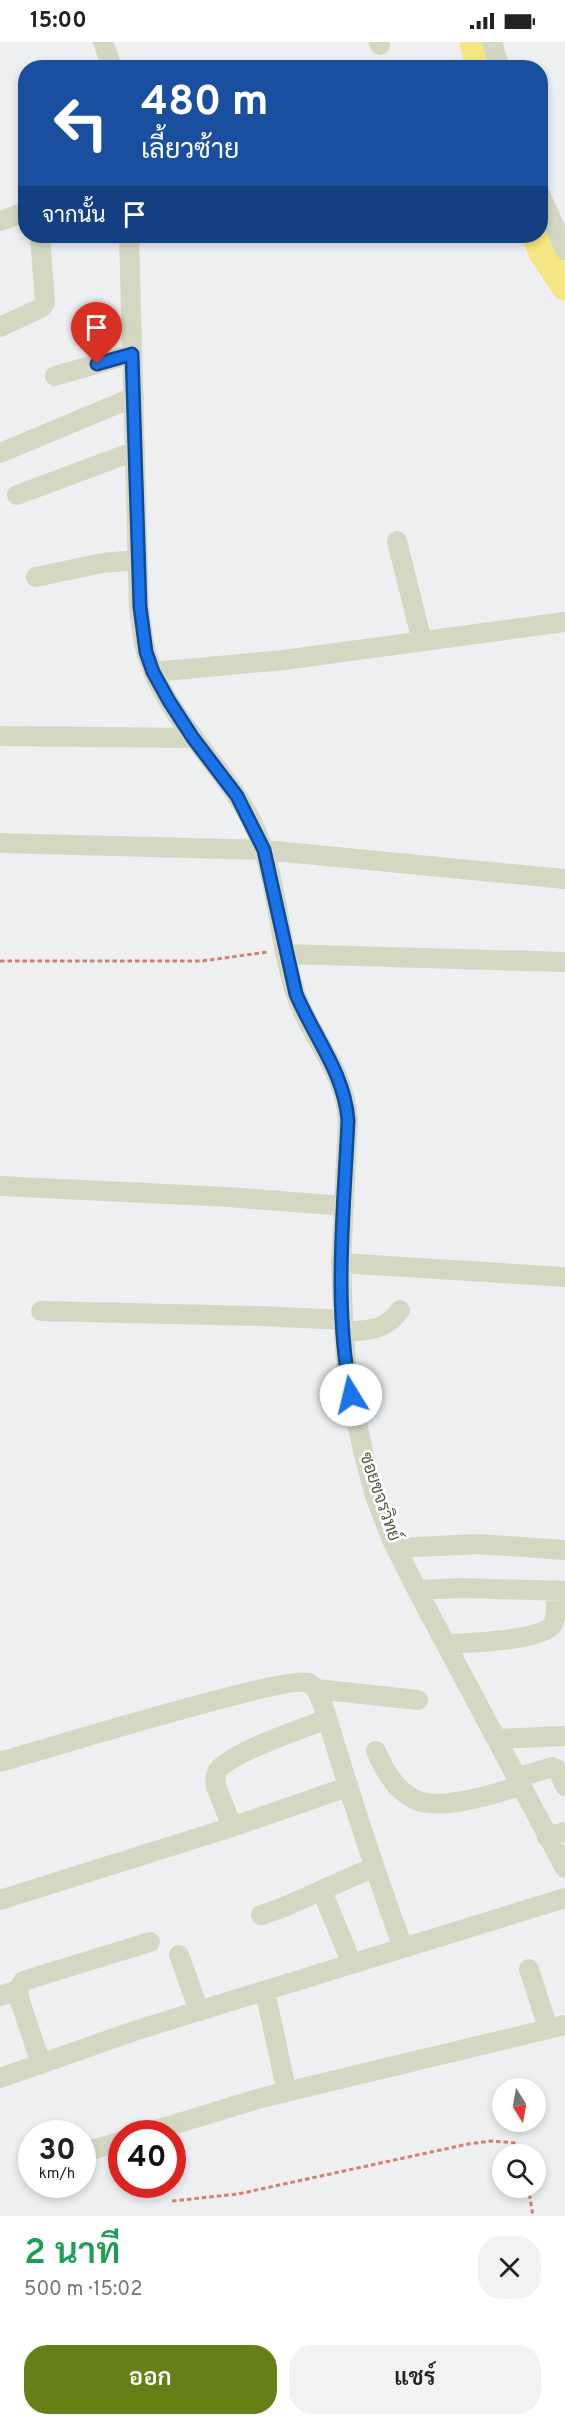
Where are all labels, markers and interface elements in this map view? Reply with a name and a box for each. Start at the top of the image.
text: 15:00 [30,8,87,35]
text: 480 m [141,77,269,130]
icon: left [42,84,120,162]
text: เลี้ยวซ้าย [141,134,239,168]
icon: arrive [118,198,151,231]
text: จากนั้น [42,203,106,230]
pin [71,302,122,364]
icon: arrive [80,311,113,344]
position arrow [319,1363,383,1427]
street label: ซอยขจรวิทย์ [353,1448,408,1545]
north arrow [492,2078,546,2132]
map controls [492,2078,546,2198]
speed limit sign: 40 [108,2120,186,2198]
text: 30 [38,2133,76,2170]
button: search [492,2144,546,2198]
text: km/h [39,2165,75,2184]
text: 2 นาที [24,2231,120,2277]
button: close [478,2236,541,2299]
text: 500 m · 15:02 [24,2277,142,2303]
button: ออก [24,2345,277,2414]
button: แชร์ [289,2345,541,2414]

